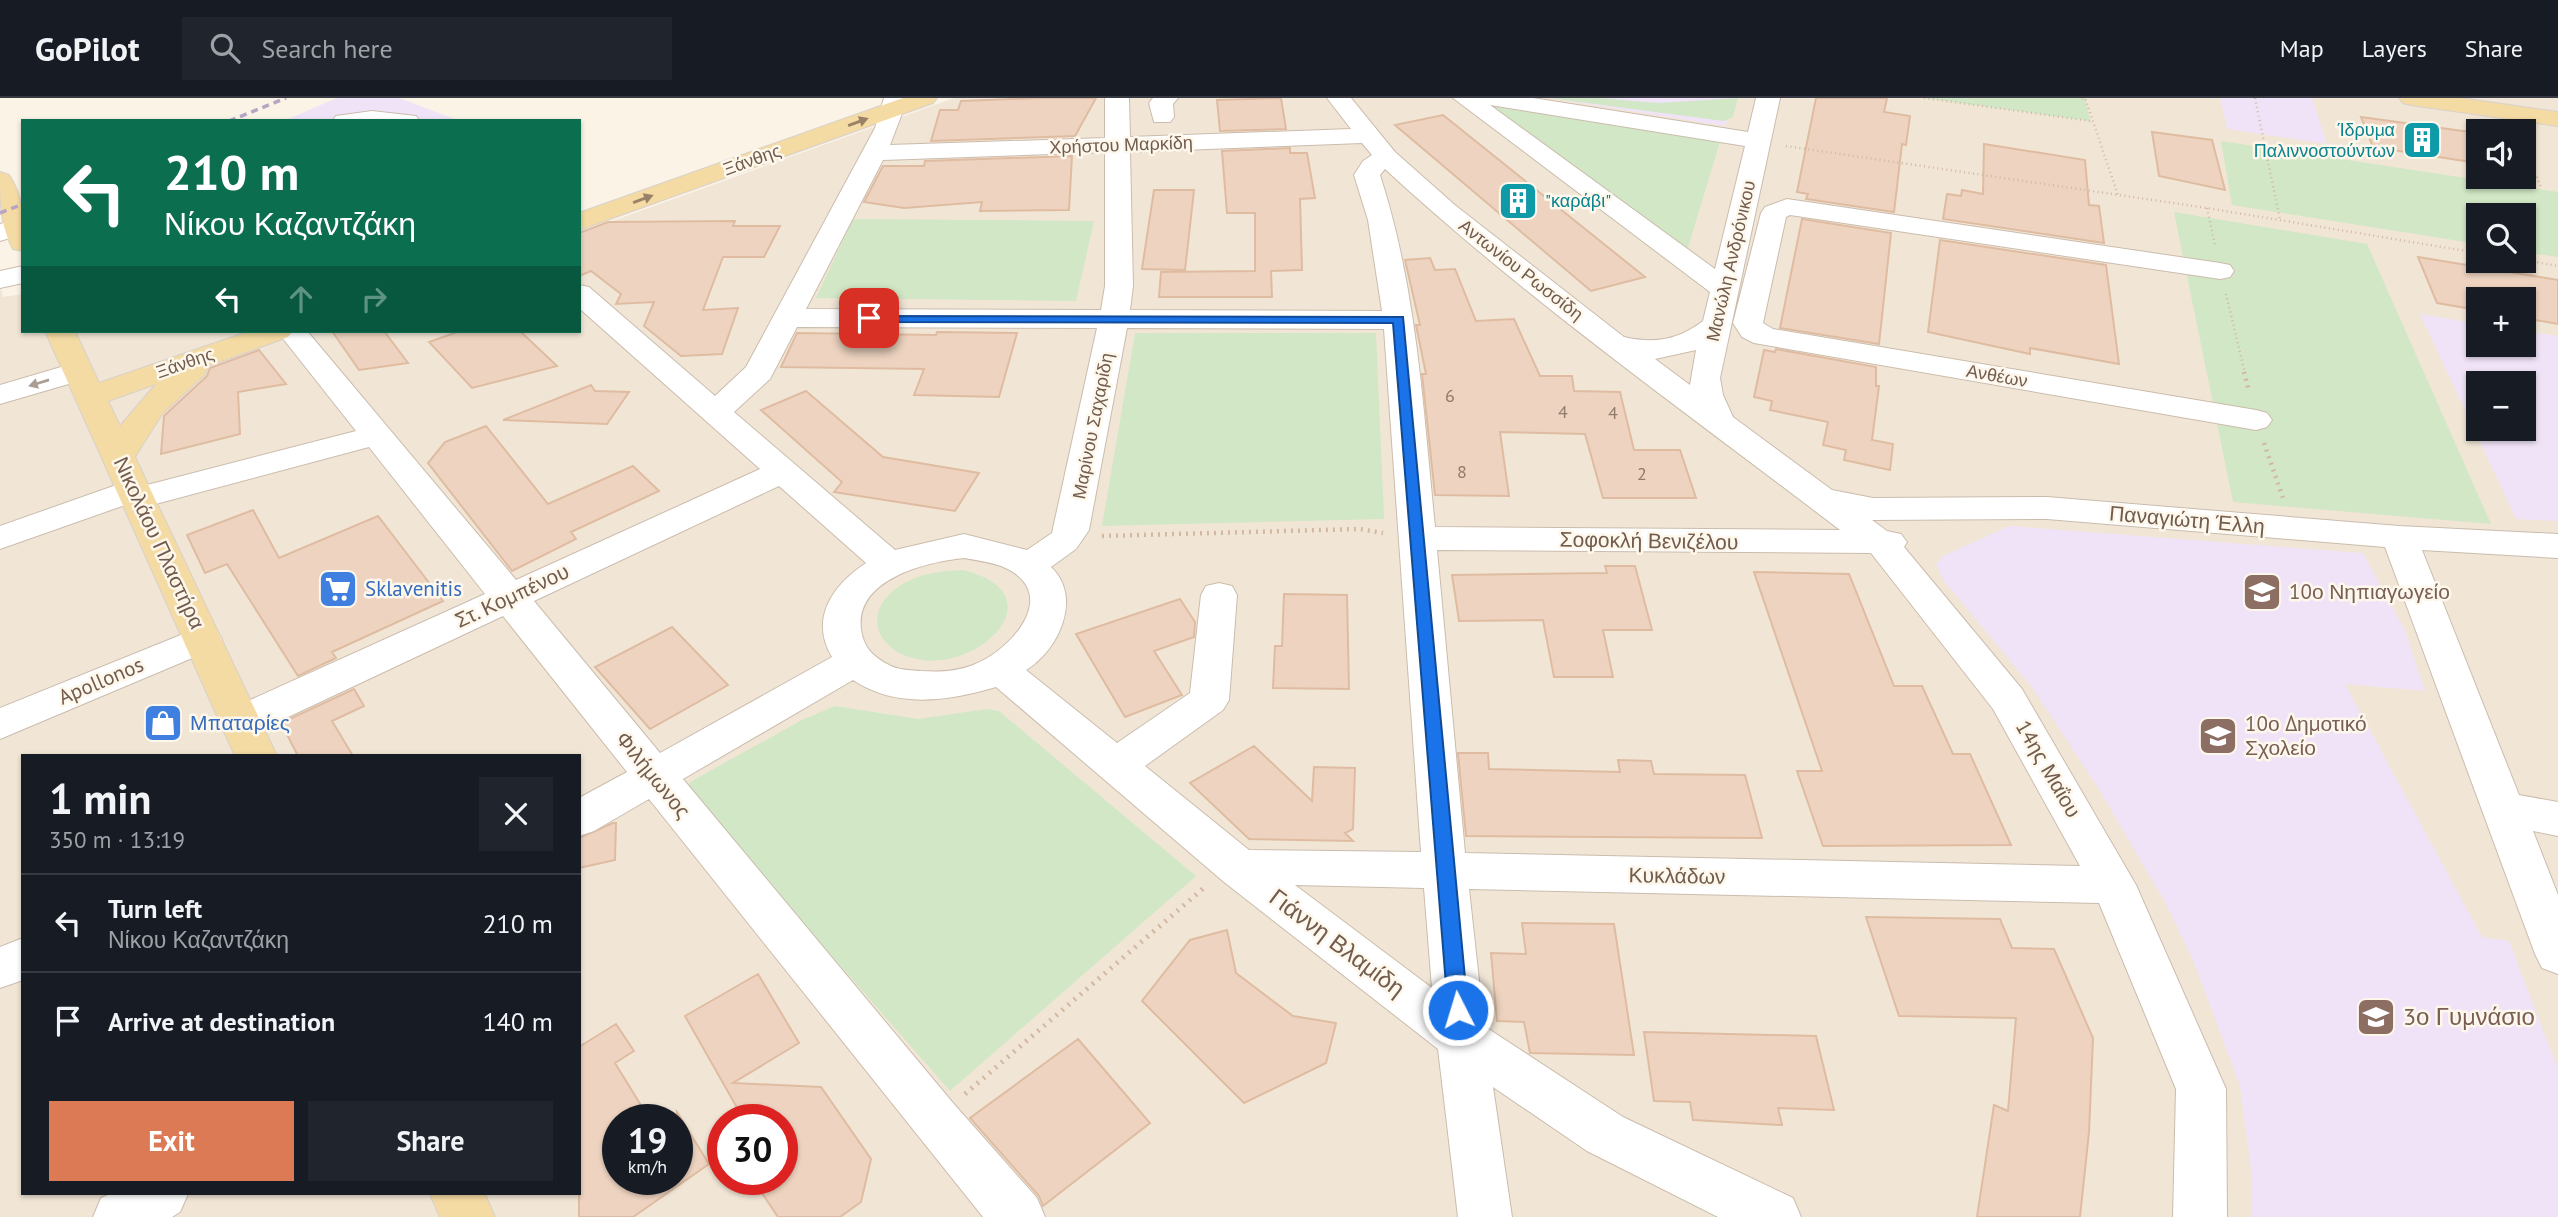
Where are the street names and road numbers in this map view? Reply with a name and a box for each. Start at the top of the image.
street label: Χρήστου Μαρκίδη [1049,131,1193,158]
street label: Ξάνθης [720,138,784,181]
street label: Μανώλη Ανδρόνικου [1701,178,1760,344]
street label: Αντωνίου Ρωσσίδη [1455,214,1588,325]
street label: Ξάνθης [153,342,217,383]
street label: Μαρίνου Σαχαρίδη [1067,351,1118,501]
street label: Ανθέων [1965,359,2030,392]
street label: Νικολάου Πλαστήρα [108,452,211,633]
street label: Παναγιώτη Έλλη [2108,499,2266,540]
street label: Σοφοκλή Βενιζέλου [1559,525,1739,556]
street label: Στ. Κομπένου [450,557,573,634]
street label: Apollonos [54,651,148,711]
street label: 14ης Μαΐου [2010,715,2087,822]
street label: Φιλήμωνος [610,726,697,824]
street label: Κυκλάδων [1628,861,1726,890]
street label: Γιάννη Βλαμίδη [1263,881,1411,1004]

